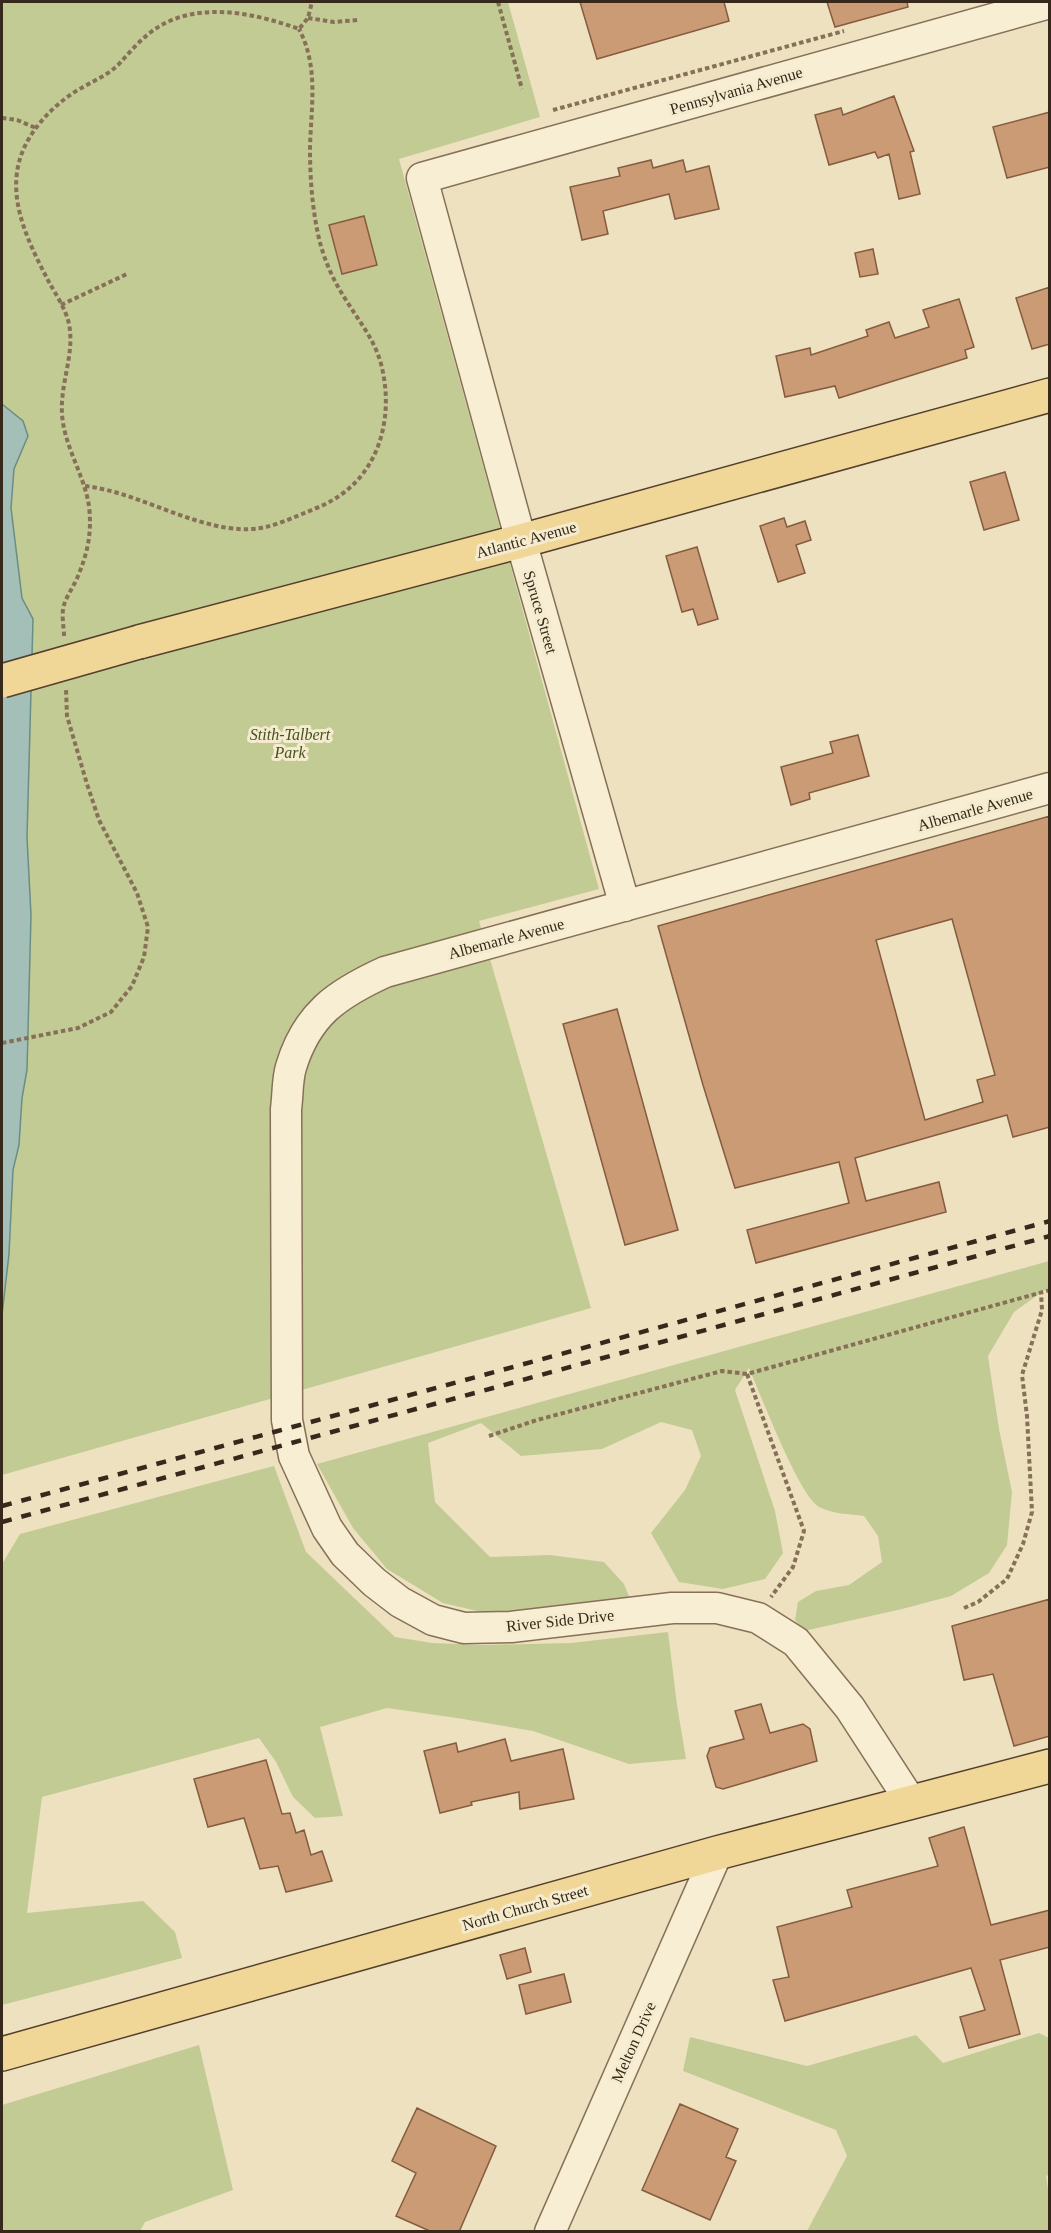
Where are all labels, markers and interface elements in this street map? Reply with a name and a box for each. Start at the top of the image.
street label: Pennsylvania Avenue [668,63,805,118]
street label: Atlantic Avenue [474,518,578,561]
street label: Spruce Street [520,569,561,657]
park label: Stith-Talbert Park [250,726,331,761]
street label: Albemarle Avenue [915,785,1035,834]
street label: Albemarle Avenue [446,915,566,962]
street label: River Side Drive [505,1606,615,1635]
street label: North Church Street [460,1881,590,1934]
street label: Melton Drive [608,1999,659,2085]

